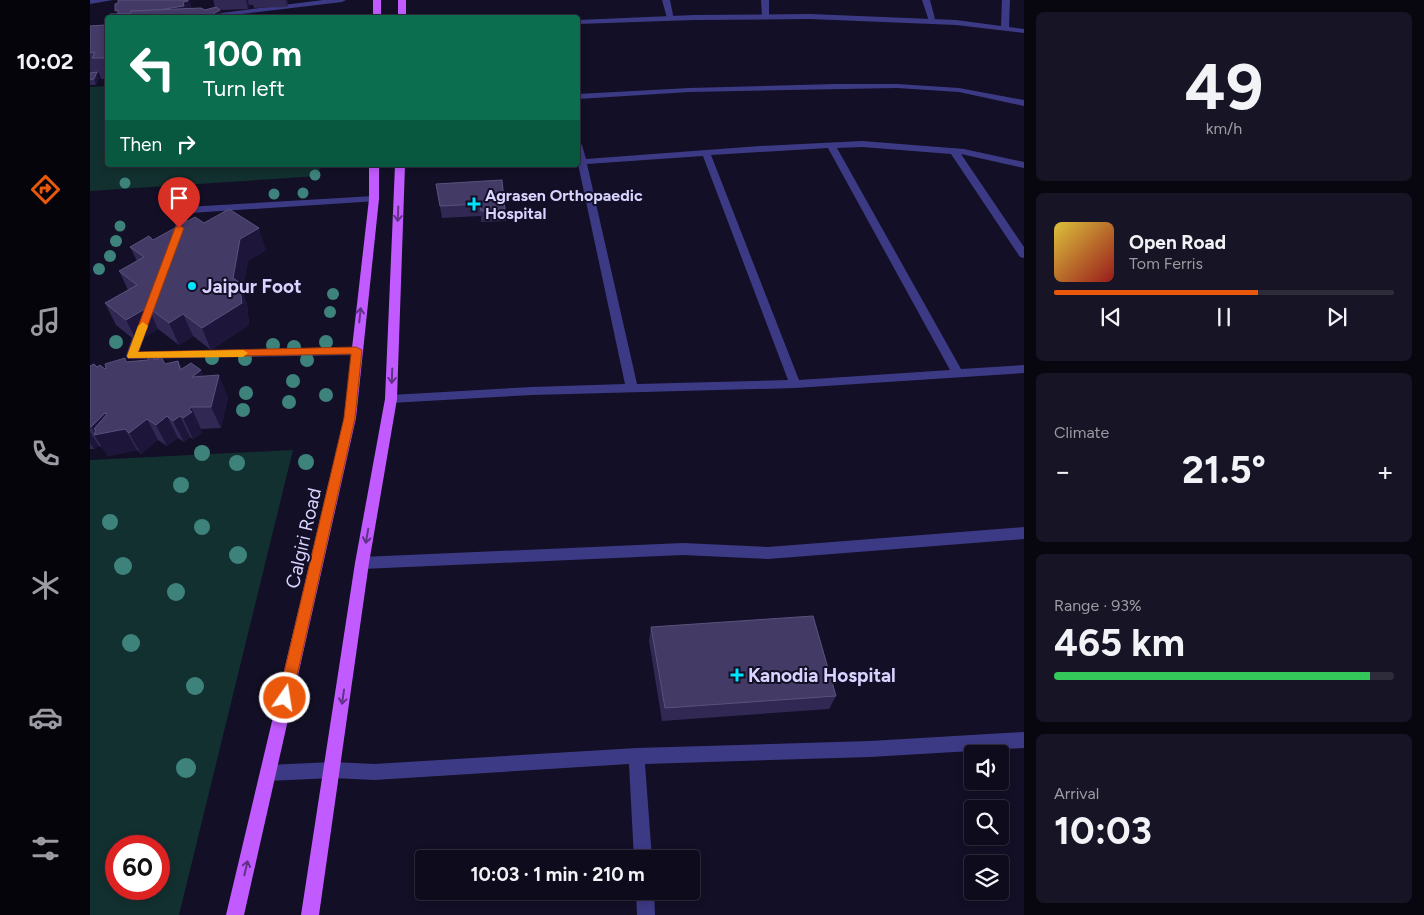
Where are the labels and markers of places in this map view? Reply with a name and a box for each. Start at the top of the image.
pin [158,177,200,228]
place label: Agrasen Orthopaedic Hospital [485,186,643,223]
marker: Agrasen Orthopaedic Hospital [467,197,481,211]
place label: Jaipur Foot [202,275,302,298]
marker: Jaipur Foot [186,280,198,292]
place label: Kanodia Hospital [748,664,896,687]
marker: Kanodia Hospital [730,668,744,682]

